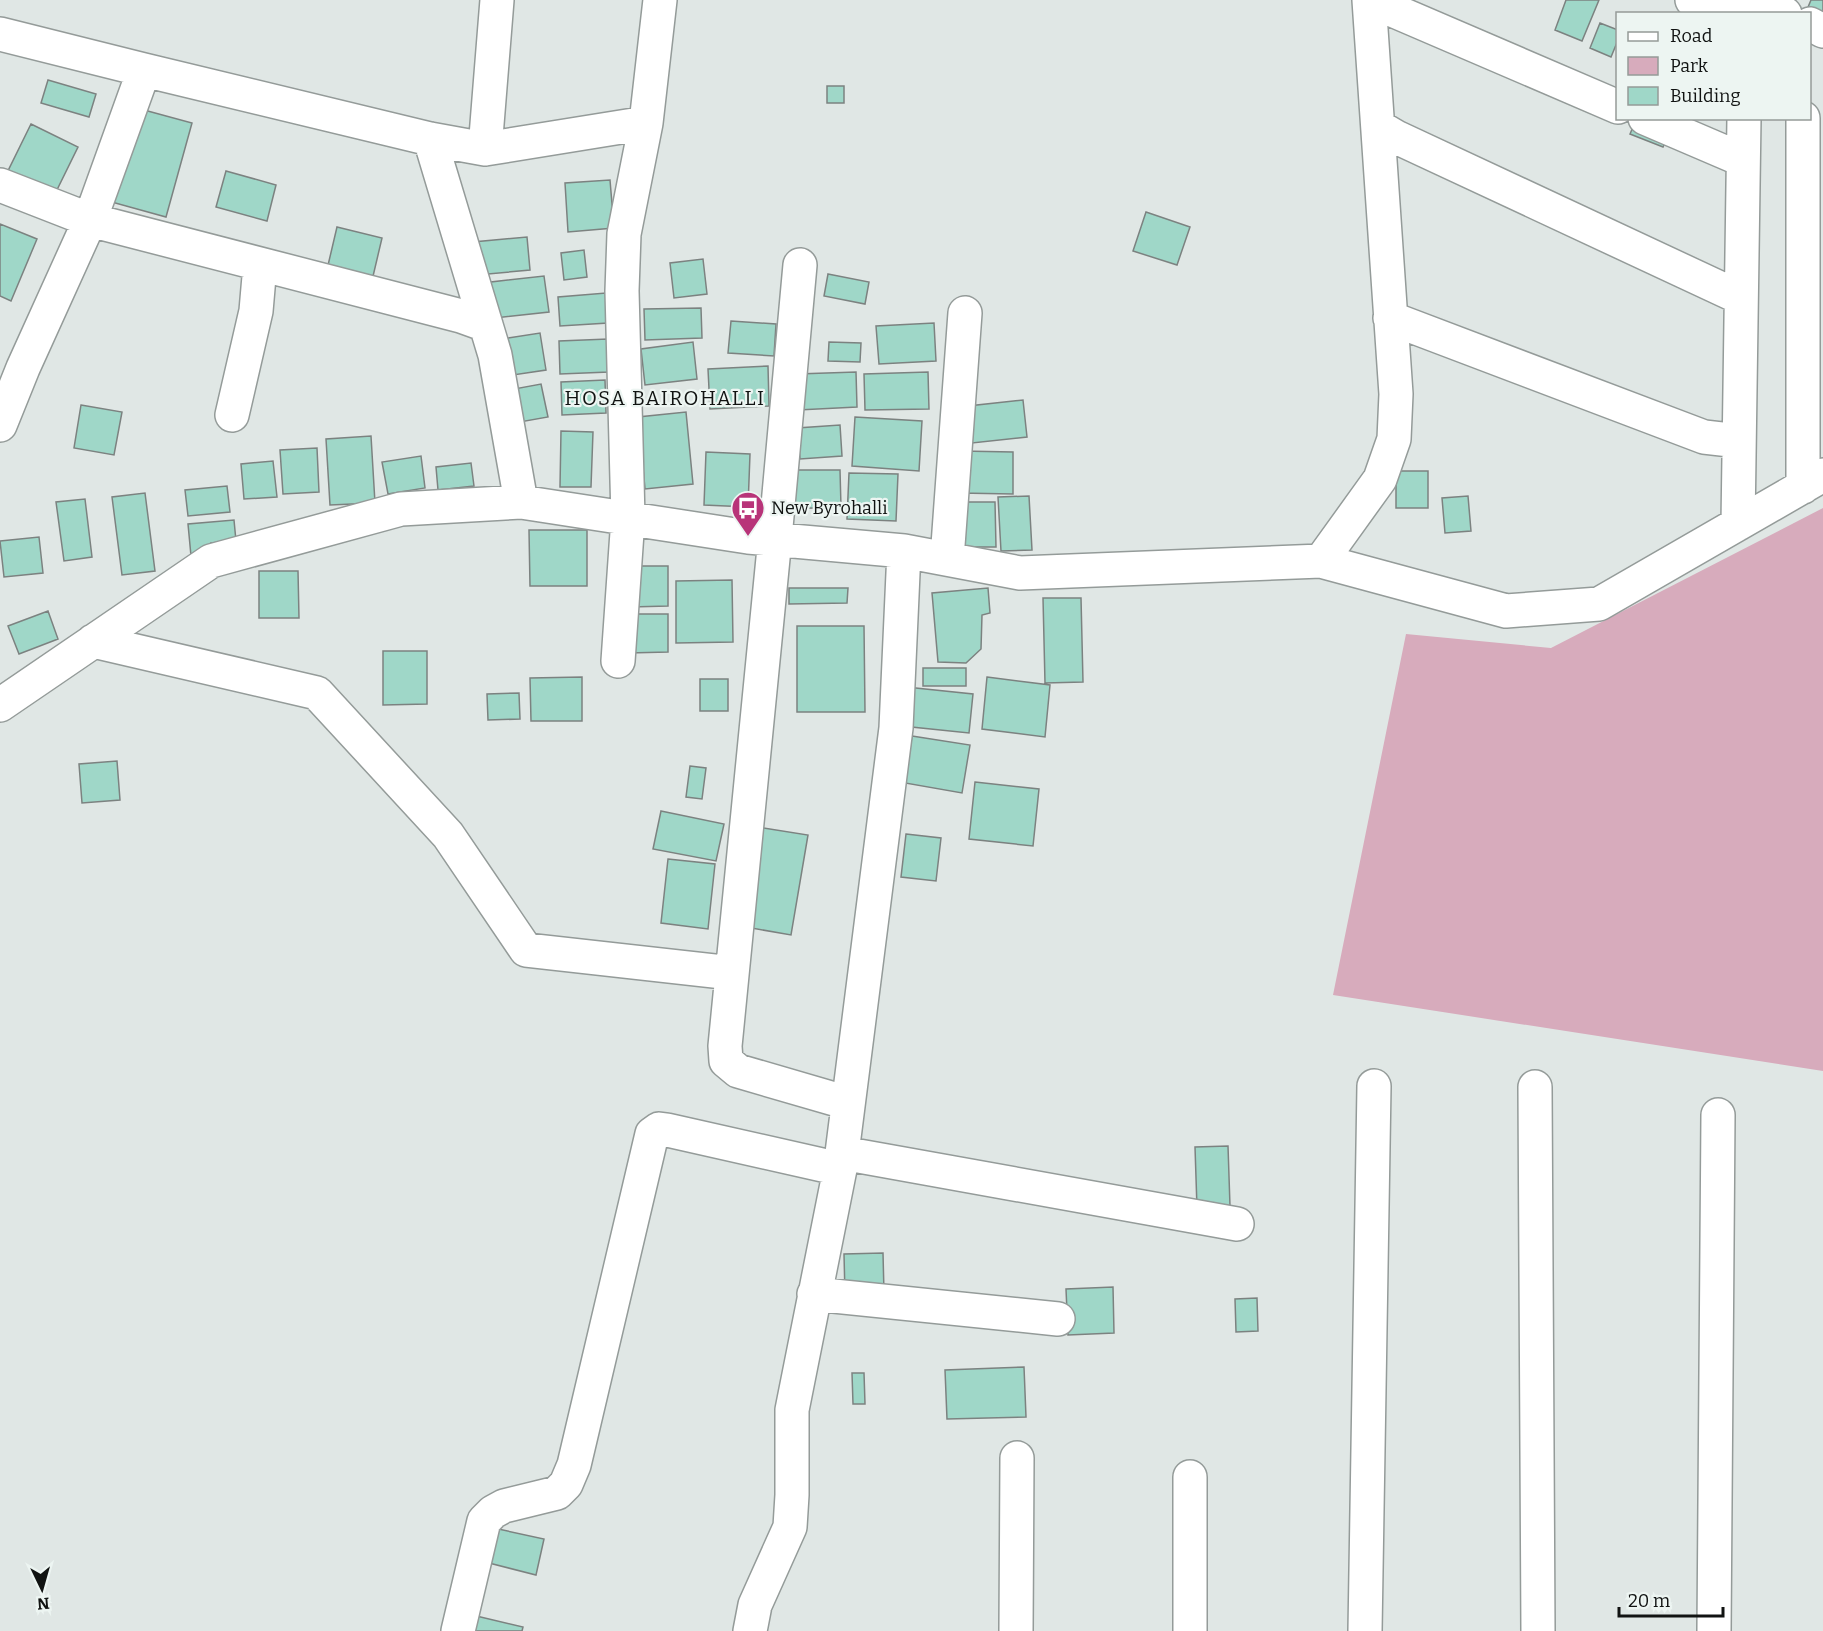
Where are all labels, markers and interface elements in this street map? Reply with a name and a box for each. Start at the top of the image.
legend [1616,12,1811,120]
text: Road [1670,25,1713,47]
text: Park [1670,55,1709,77]
text: Building [1670,85,1741,107]
district label: HOSA BAIROHALLI [564,386,766,410]
bus stop icon: New Byrohalli [730,490,766,537]
place label: New Byrohalli [771,497,888,519]
north arrow [12,1559,72,1619]
scale bar [1619,1580,1722,1618]
text: 20 m [1628,1590,1670,1612]
text: N [36,1593,50,1613]

